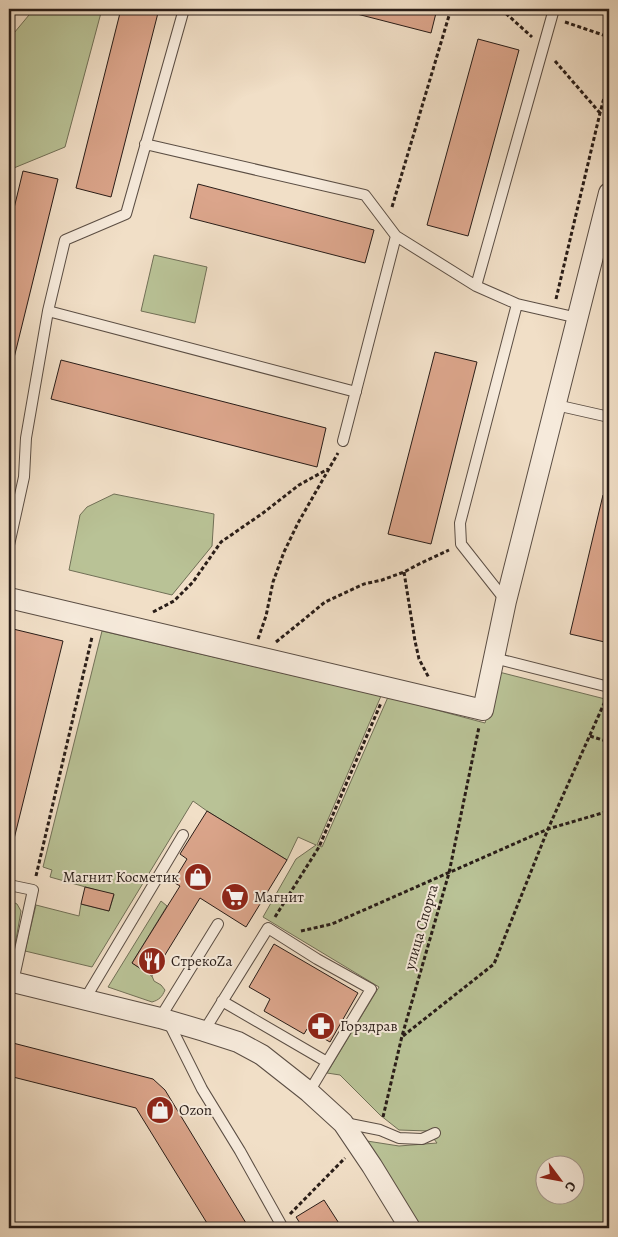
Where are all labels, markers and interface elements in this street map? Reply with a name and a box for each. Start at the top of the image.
shop icon: Магнит Косметик [183,862,213,892]
place label: Магнит Косметик [63,867,179,887]
supermarket icon: Магнит [220,882,250,912]
street label: улица Спорта [399,882,443,973]
place label: Магнит [254,887,304,907]
restaurant icon: СтрекоZа [137,946,167,976]
place label: СтрекоZа [171,951,232,971]
pharmacy icon: Горздрав [306,1011,336,1041]
place label: Горздрав [340,1016,398,1036]
shop icon: Ozon [145,1095,175,1125]
place label: Ozon [179,1100,212,1120]
north arrow [536,1154,586,1204]
text: С [560,1178,581,1196]

